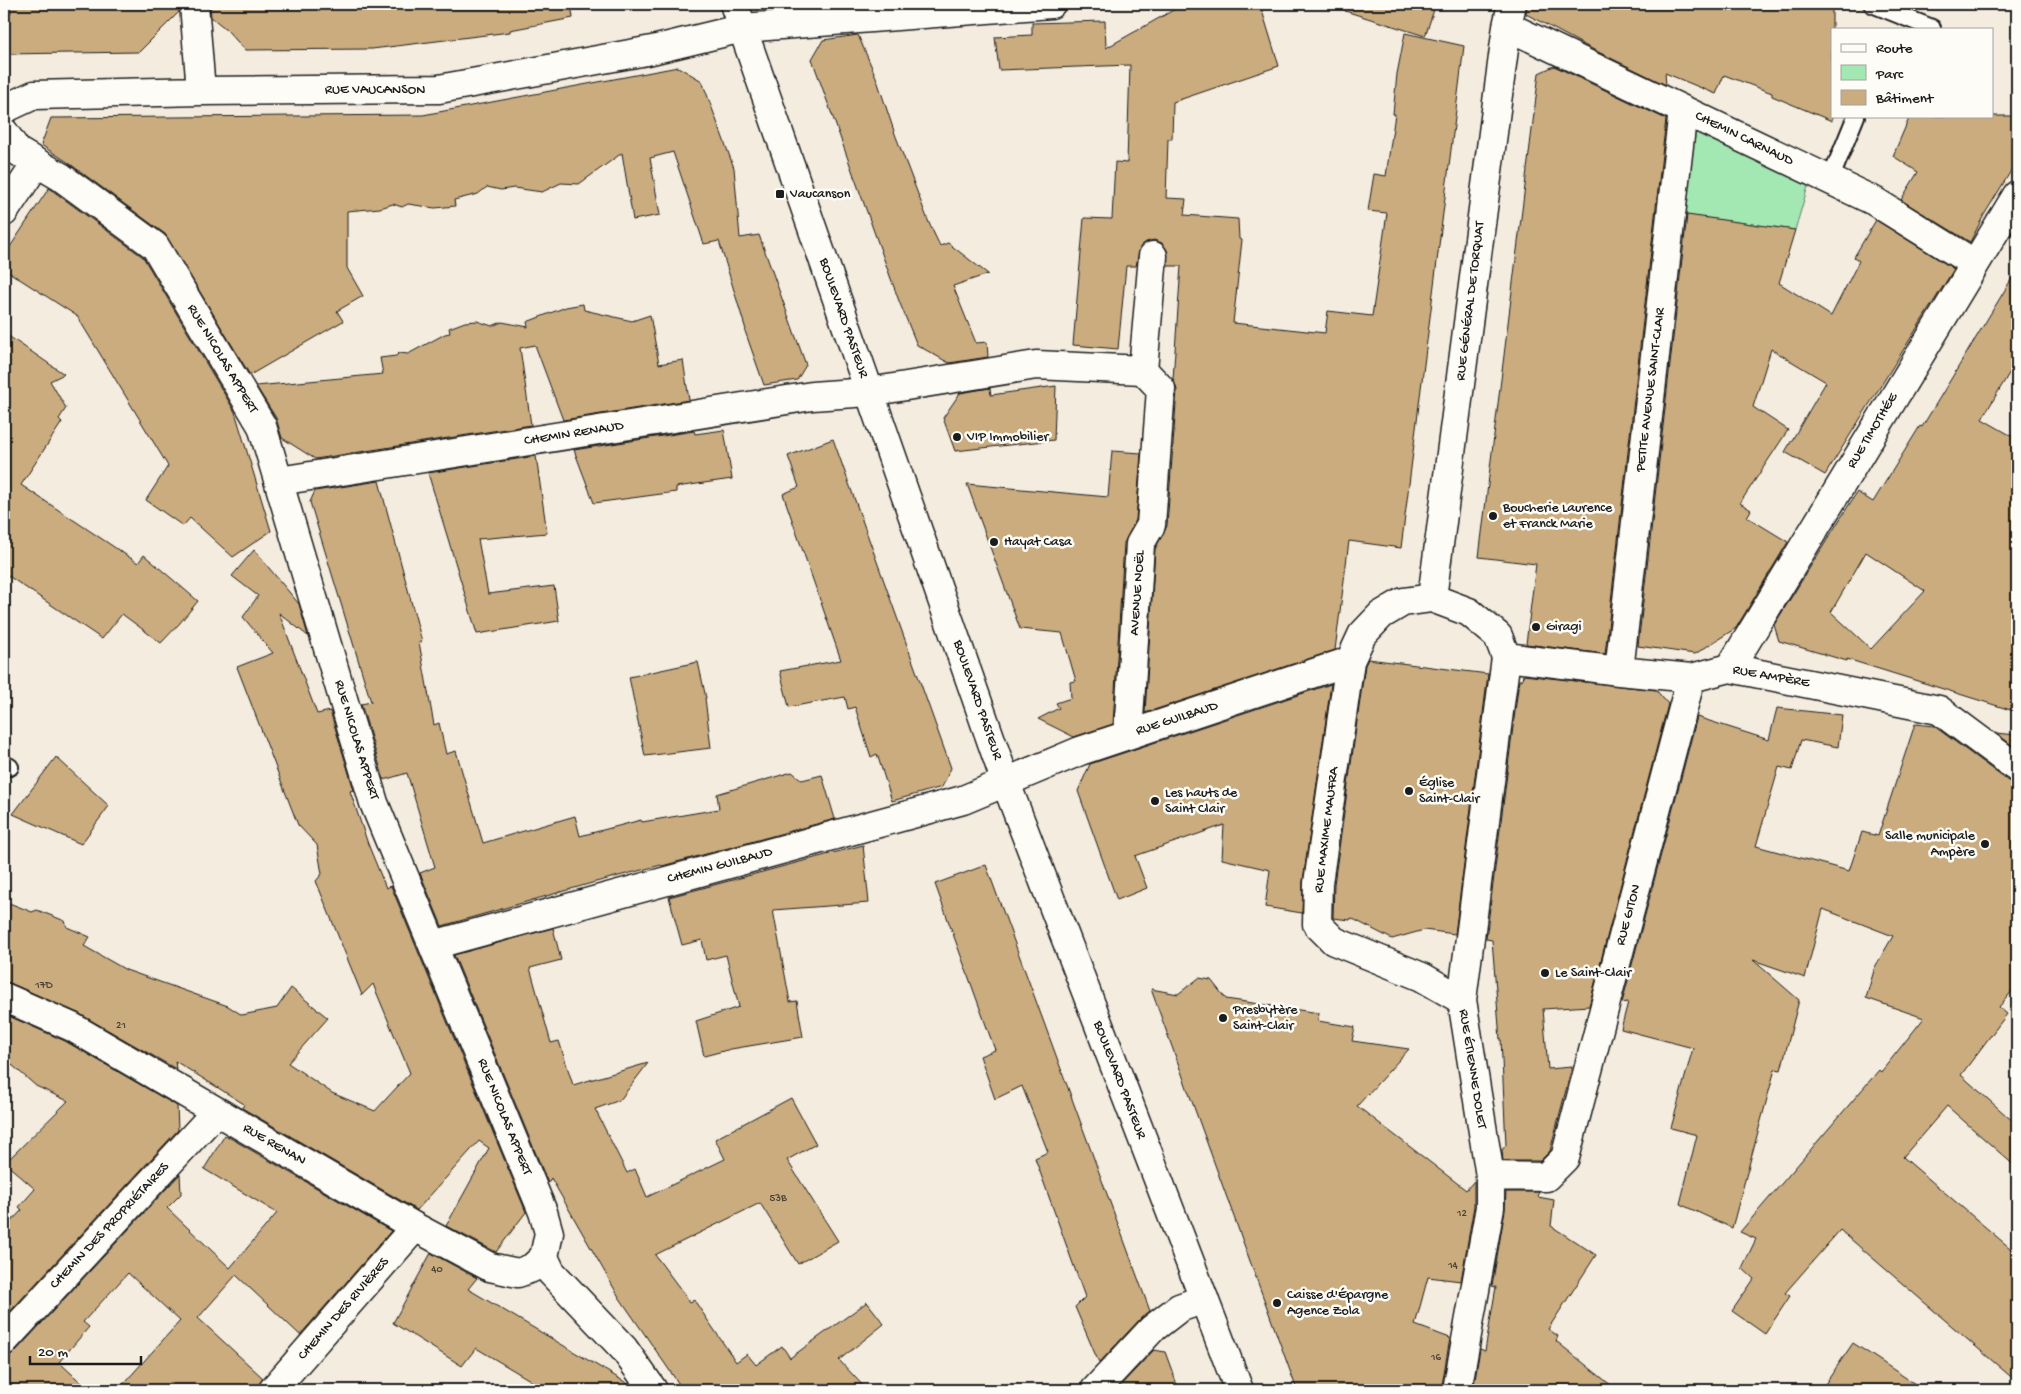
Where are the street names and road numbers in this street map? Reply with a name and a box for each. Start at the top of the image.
street label: RUE VAUCANSON [325,82,425,99]
street label: CHEMIN CARNAUD [1692,108,1797,171]
street label: RUE GÉNÉRAL DE TORQUAT [1453,220,1489,382]
street label: BOULEVARD PASTEUR [814,255,872,381]
street label: RUE NICOLAS APPERT [183,301,262,417]
street label: PETITE AVENUE SAINT-CLAIR [1632,306,1670,474]
street label: RUE TIMOTHÉE [1844,389,1903,472]
street label: CHEMIN RENAUD [523,418,626,450]
street label: AVENUE NOËL [1127,549,1150,636]
street label: BOULEVARD PASTEUR [948,637,1006,763]
street label: RUE AMPÈRE [1731,662,1812,692]
street label: RUE NICOLAS APPERT [330,678,382,803]
street label: RUE GUILBAUD [1134,697,1221,740]
street label: RUE MAXIME MAUFRA [1311,765,1343,894]
street label: CHEMIN GUILBAUD [666,844,775,888]
street label: RUE GITON [1613,883,1645,947]
street label: RUE ÉTIENNE DOLET [1454,1008,1490,1131]
street label: BOULEVARD PASTEUR [1088,1018,1150,1142]
street label: RUE NICOLAS APPERT [473,1056,535,1178]
street label: RUE RENAN [239,1120,309,1170]
street label: CHEMIN DES PROPRIÉTAIRES [47,1159,174,1293]
street label: CHEMIN DES RIVIÈRES [295,1254,394,1364]

